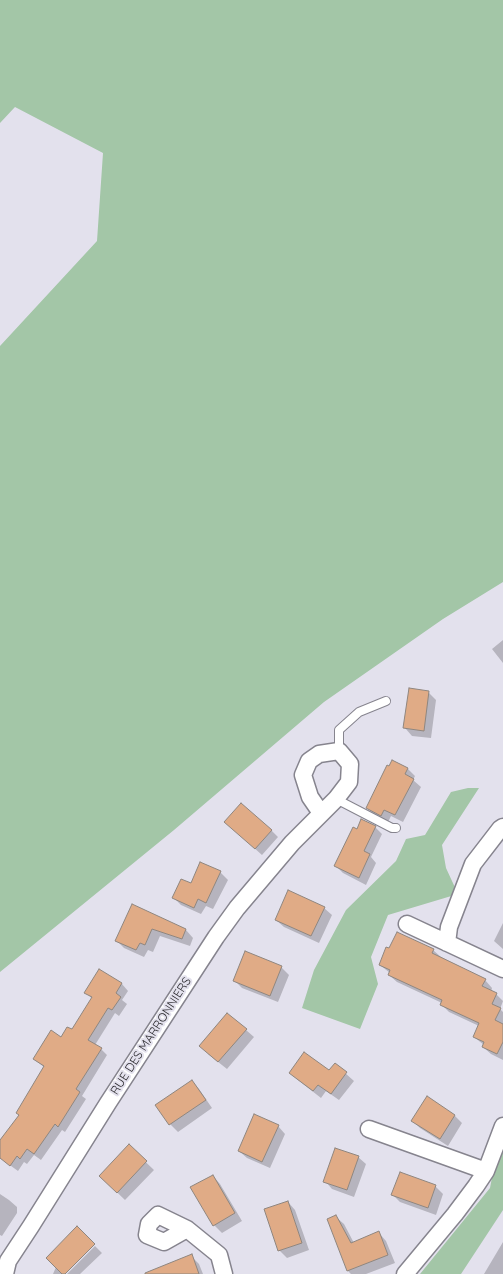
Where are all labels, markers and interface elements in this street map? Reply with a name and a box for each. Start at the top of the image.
street label: RUE DES MARRONNIERS [108,975,194,1097]

